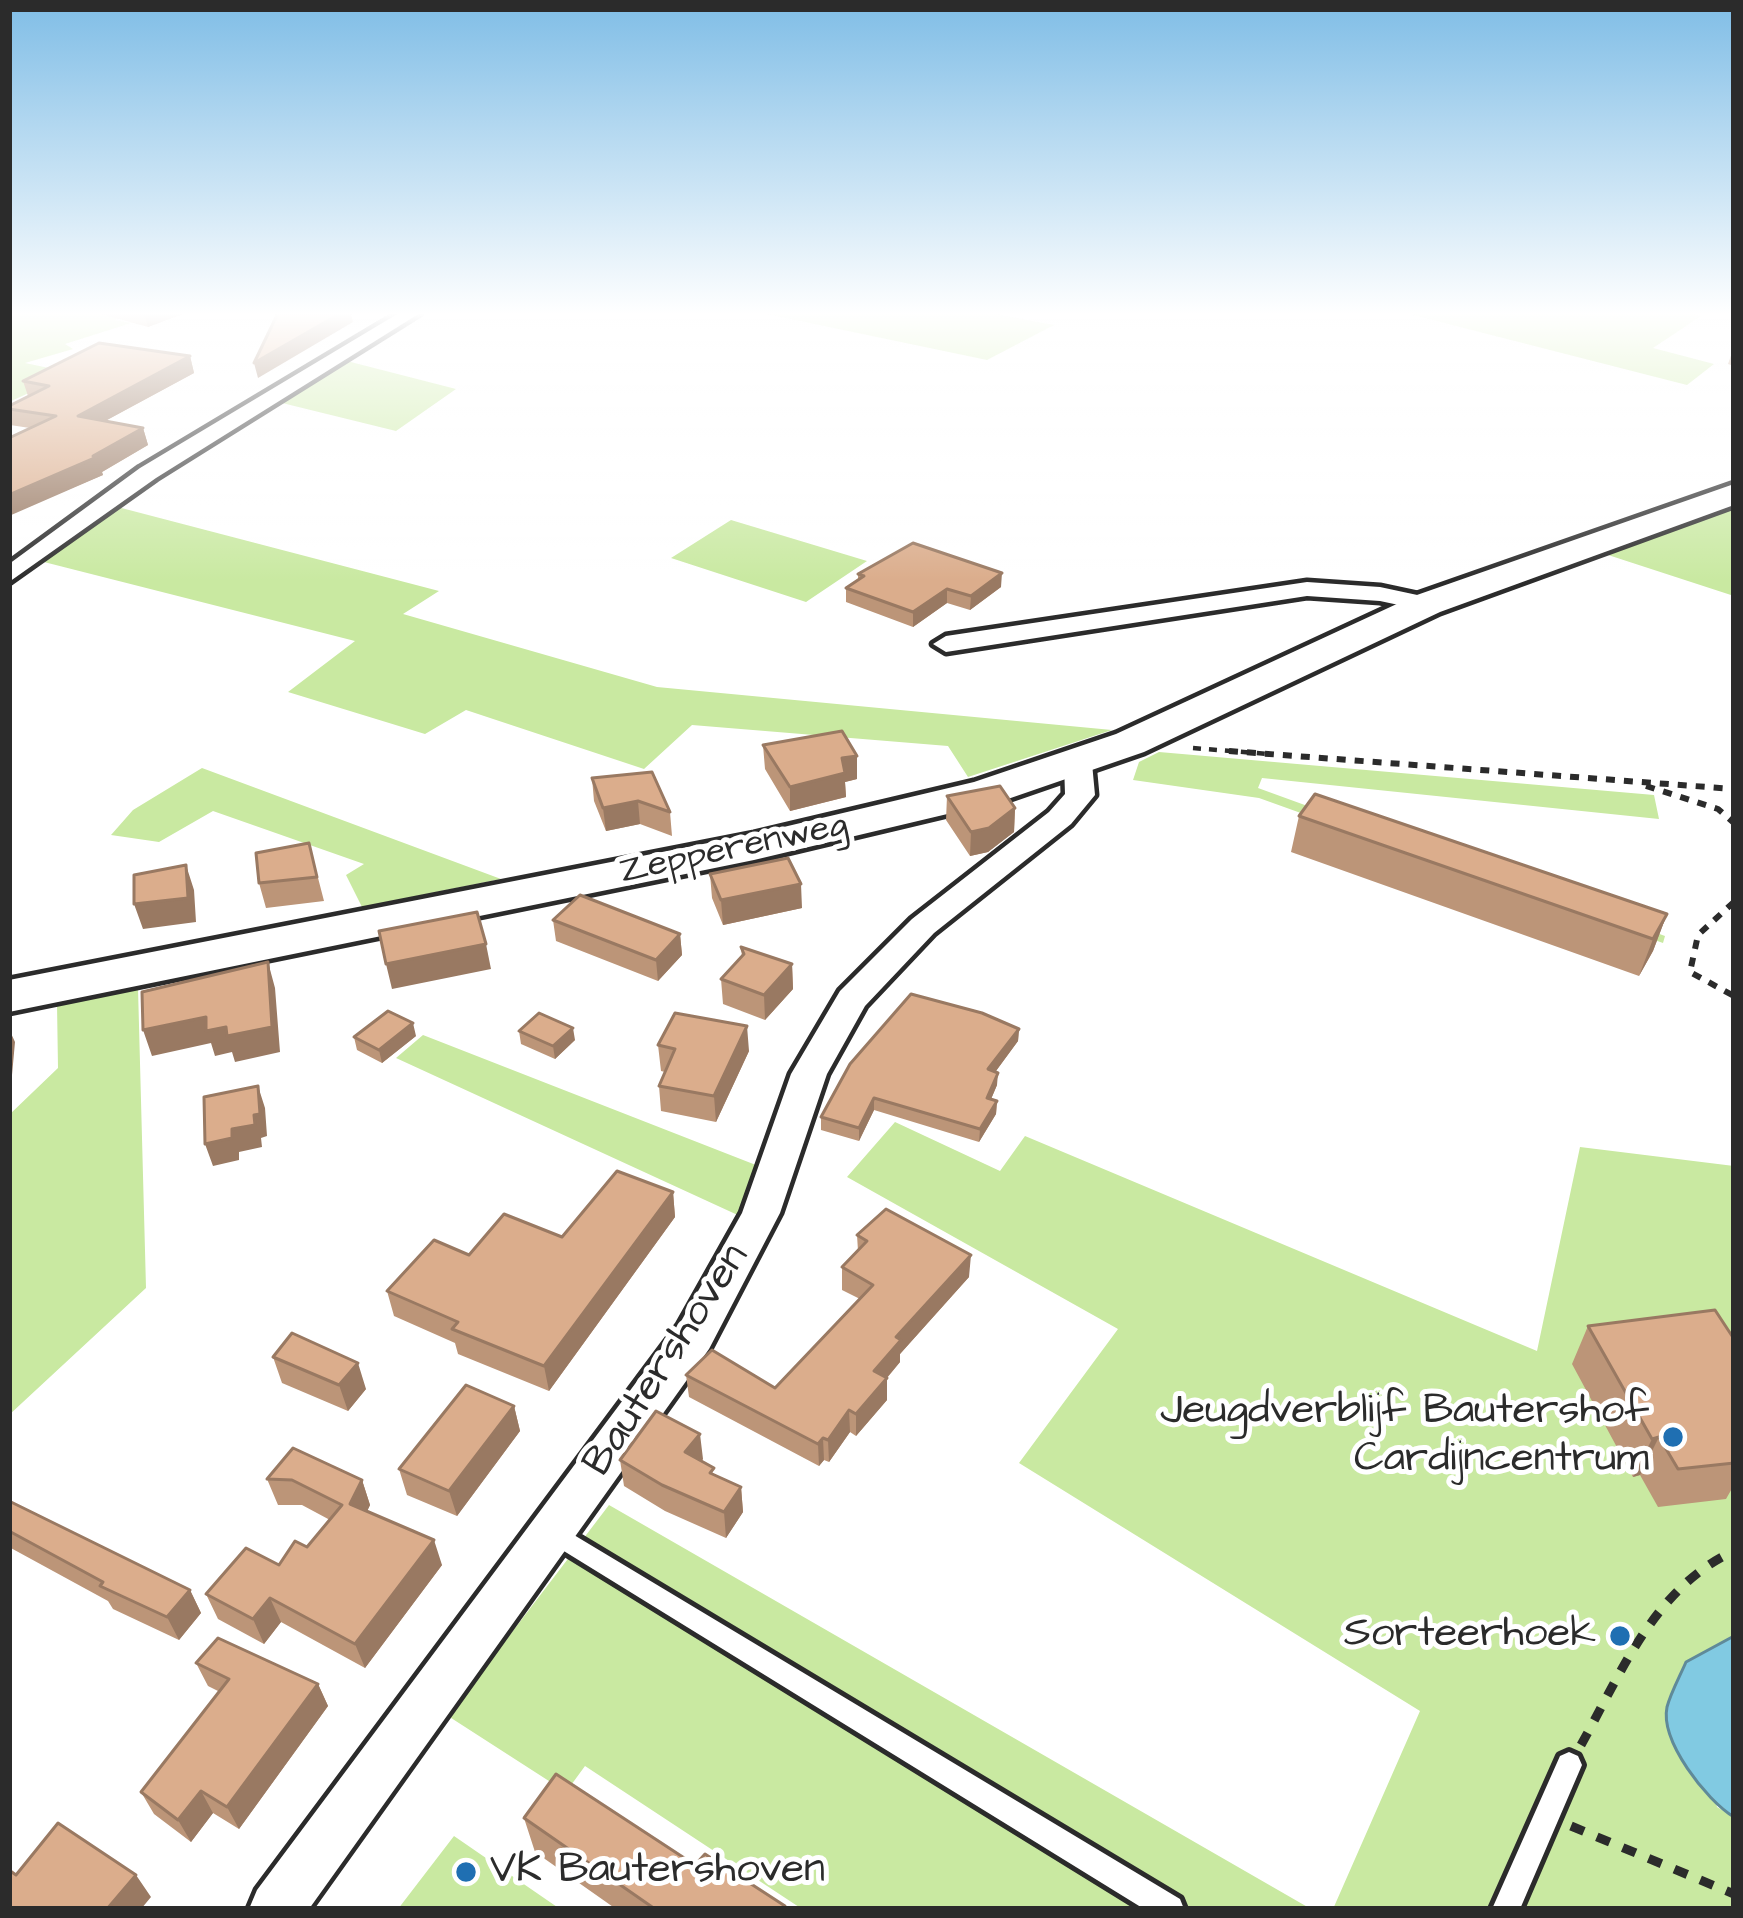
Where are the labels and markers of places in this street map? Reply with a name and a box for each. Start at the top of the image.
place label: Jeugdverblijf Bautershof Cardijncentrum [1160,1388,1649,1486]
marker: Jeugdverblijf Bautershof Cardijncentrum [1660,1424,1686,1450]
place label: Sorteerhoek [1344,1611,1596,1661]
marker: Sorteerhoek [1607,1623,1633,1649]
place label: VK Bautershoven [490,1847,825,1897]
marker: VK Bautershoven [453,1859,479,1885]

